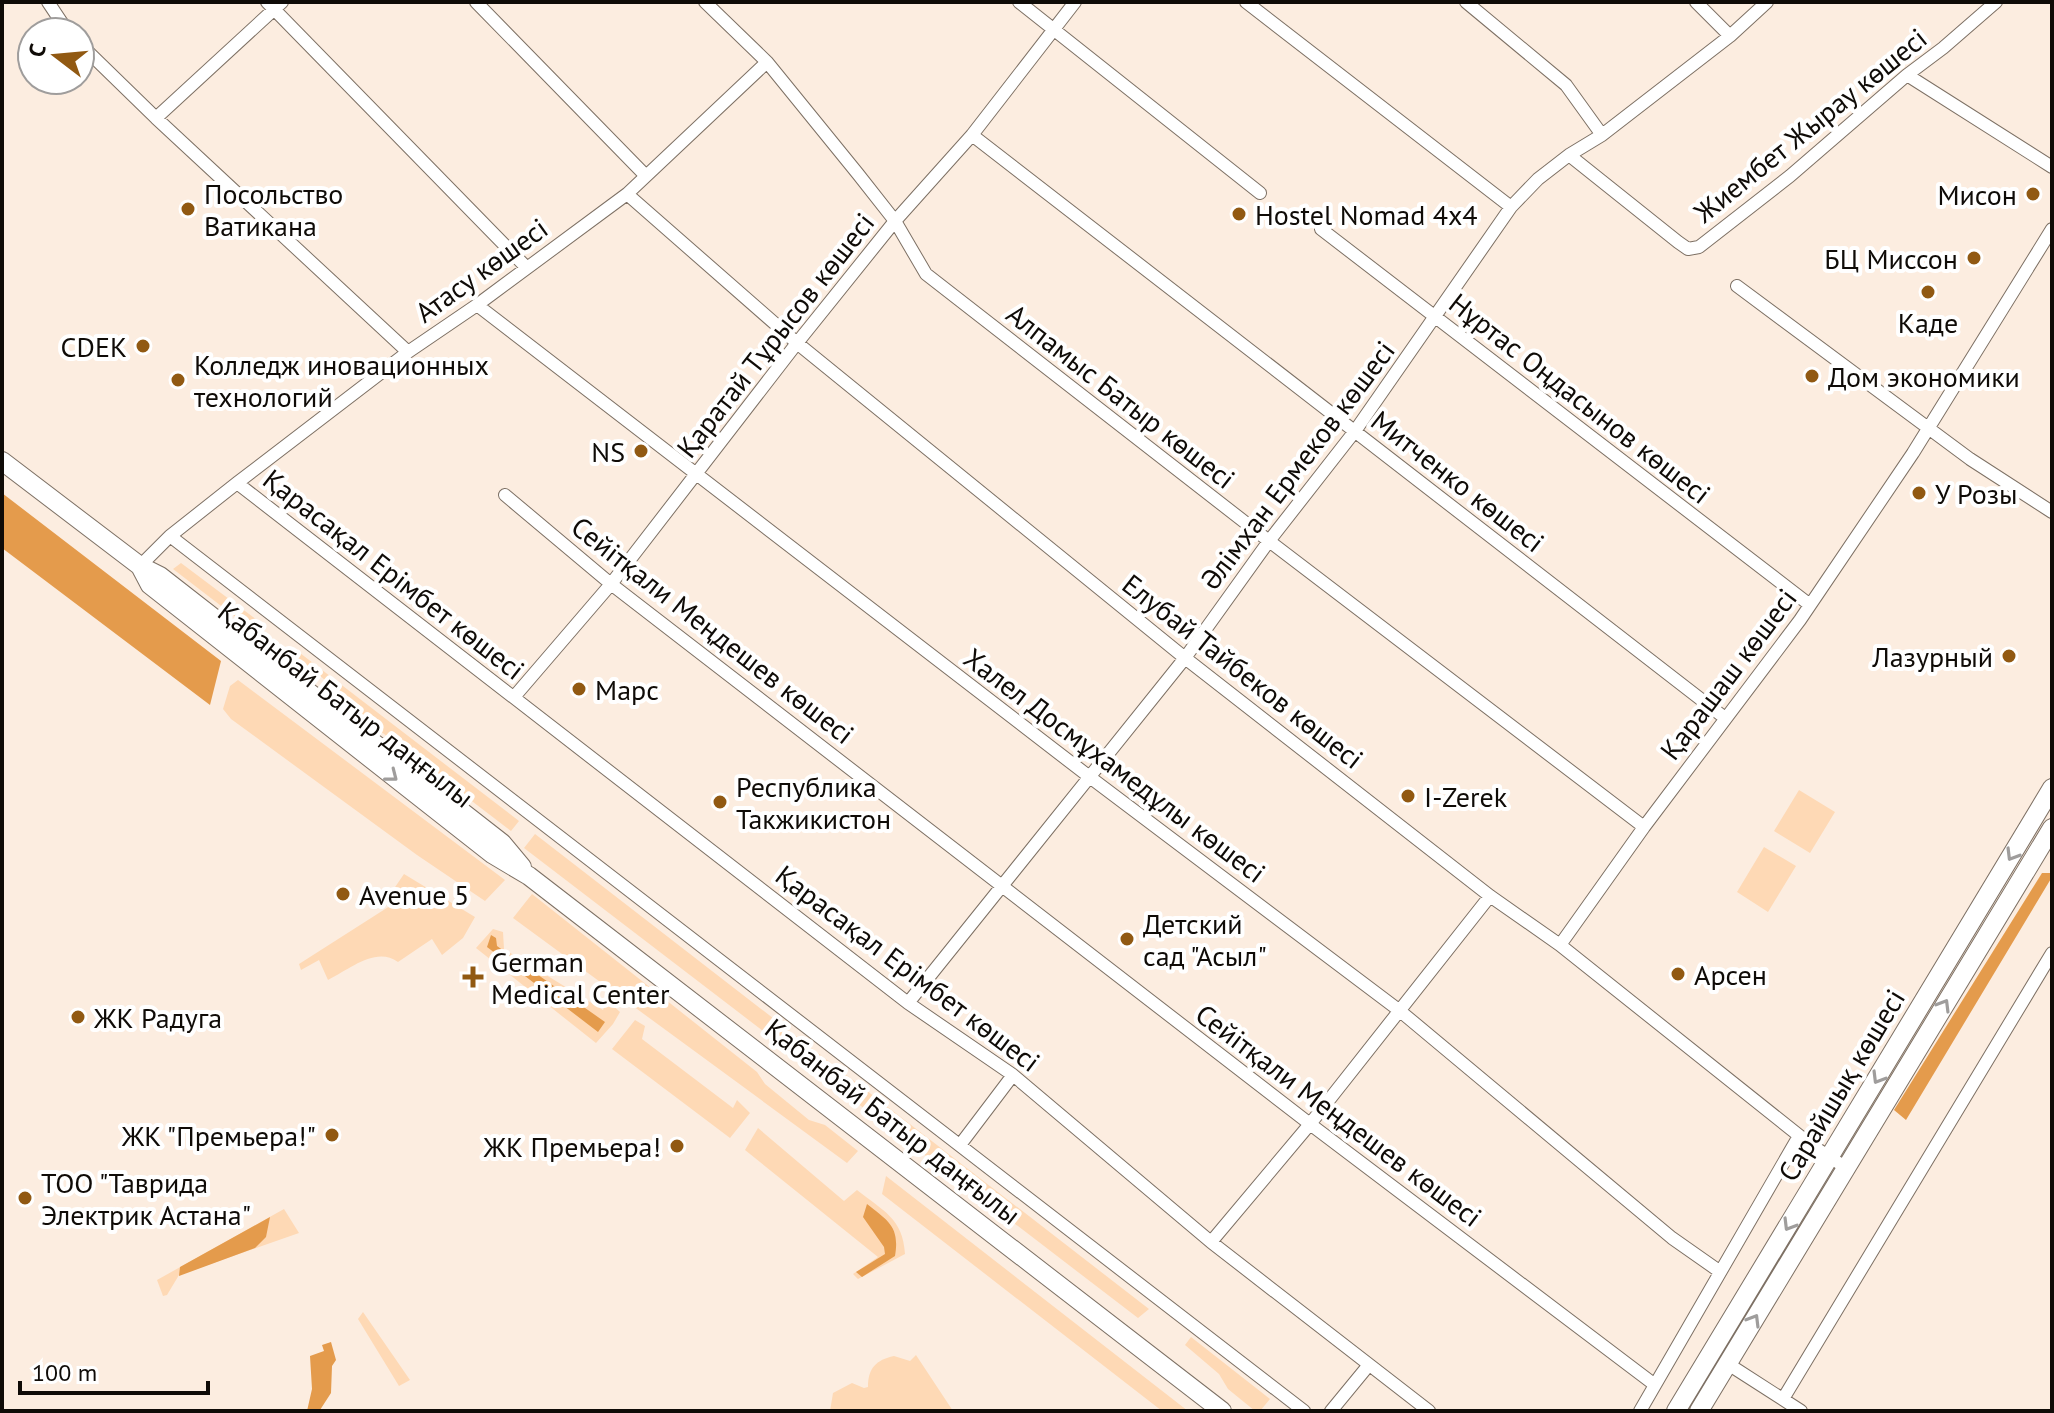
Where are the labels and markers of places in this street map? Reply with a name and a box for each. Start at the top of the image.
place label: Посольство Ватикана [204,175,343,244]
place label: Мисон [1937,176,2017,213]
marker: Мисон [2024,185,2042,203]
place label: Hostel Nomad 4x4 [1255,196,1478,233]
marker: Посольство Ватикана [179,200,197,218]
marker: Hostel Nomad 4x4 [1230,205,1248,223]
place label: БЦ Миссон [1824,240,1958,277]
marker: БЦ Миссон [1965,249,1983,267]
marker: Каде [1919,283,1937,301]
place label: Каде [1898,304,1958,341]
place label: CDEK [61,328,127,365]
marker: CDEK [134,337,152,355]
place label: Колледж иновационных технологий [194,346,489,415]
place label: Дом экономики [1828,358,2020,395]
marker: Дом экономики [1803,367,1821,385]
marker: Колледж иновационных технологий [169,371,187,389]
place label: NS [591,433,625,470]
marker: NS [632,442,650,460]
place label: У Розы [1935,475,2018,512]
marker: У Розы [1910,484,1928,502]
place label: Лазурный [1871,638,1993,675]
marker: Лазурный [2000,647,2018,665]
place label: Марс [595,671,659,708]
marker: Марс [570,680,588,698]
place label: Республика Такжикистон [736,768,891,837]
place label: I-Zerek [1424,778,1508,815]
marker: I-Zerek [1399,787,1417,805]
marker: Республика Такжикистон [711,793,729,811]
place label: Avenue 5 [359,876,469,913]
marker: Avenue 5 [334,885,352,903]
place label: Детский сад "Асыл" [1143,905,1267,974]
marker: Детский сад "Асыл" [1118,930,1136,948]
place label: German Medical Center [491,943,670,1012]
place label: Арсен [1694,956,1767,993]
marker: Арсен [1669,965,1687,983]
marker: German Medical Center [462,966,484,988]
place label: ЖК Радуга [93,999,222,1036]
marker: ЖК Радуга [69,1008,87,1026]
place label: ЖК "Премьера!" [121,1117,316,1154]
marker: ЖК "Премьера!" [323,1126,341,1144]
place label: ЖК Премьера! [483,1128,661,1165]
marker: ЖК Премьера! [668,1137,686,1155]
place label: ТОО "Таврида Электрик Астана" [41,1164,251,1233]
marker: ТОО "Таврида Электрик Астана" [16,1189,34,1207]

